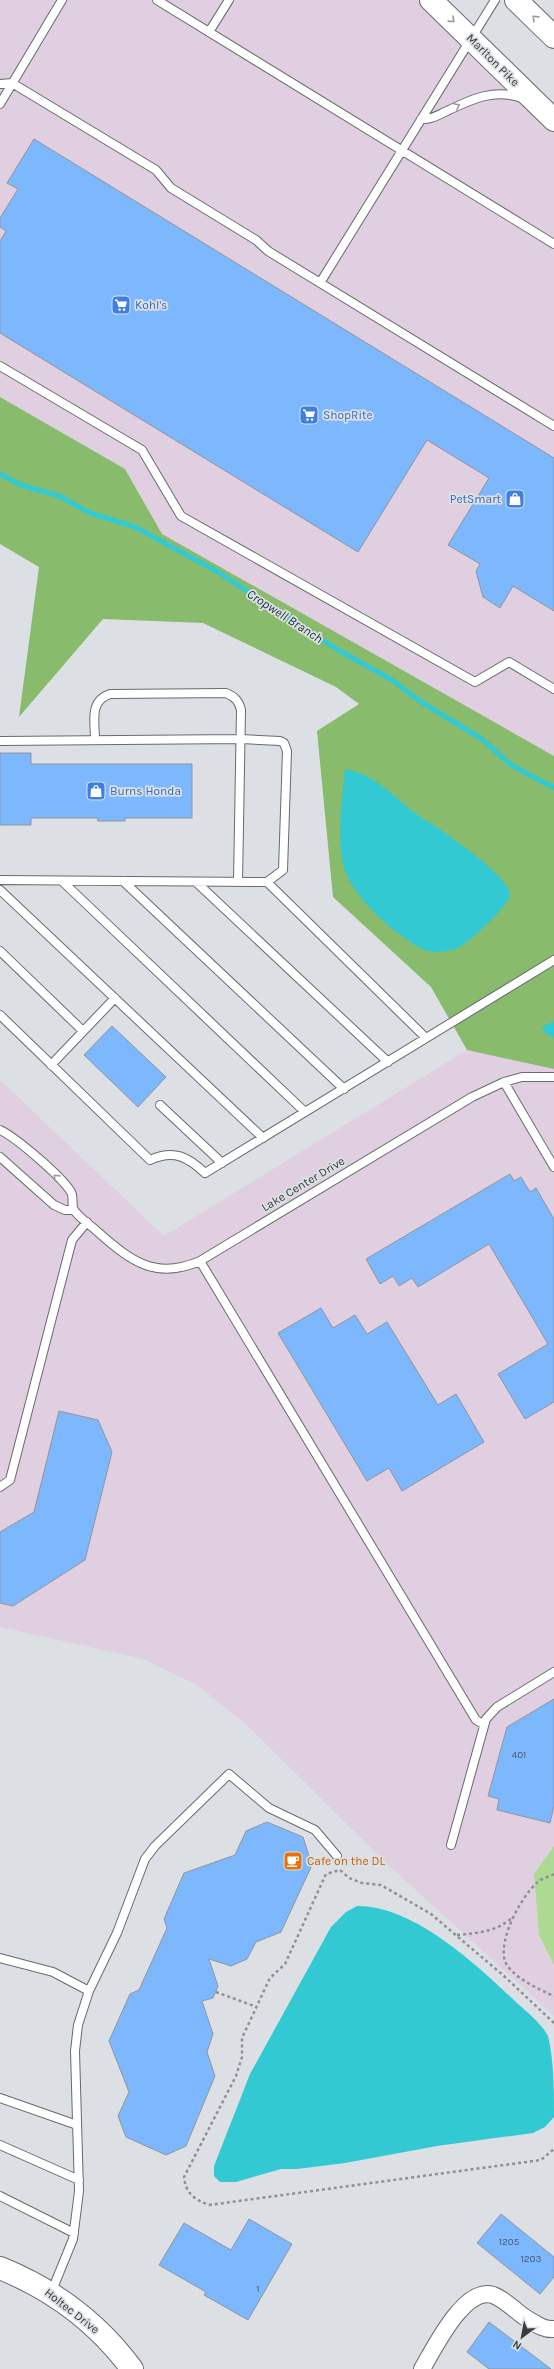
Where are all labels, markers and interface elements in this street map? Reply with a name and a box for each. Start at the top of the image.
one-way arrow [447,15,455,23]
one-way arrow [532,15,540,23]
street label: Marlton Pike [464,31,522,89]
one-way arrow [453,103,460,111]
supermarket icon: Kohl's [110,294,132,316]
place label: Kohl's [135,298,167,312]
supermarket icon: ShopRite [298,404,320,426]
place label: ShopRite [323,408,373,422]
shop icon: PetSmart [504,488,526,510]
place label: PetSmart [450,492,501,506]
water label: Cropwell Branch [244,586,326,646]
shop icon: Burns Honda [85,780,107,802]
place label: Burns Honda [110,784,181,798]
street label: Lake Center Drive [259,1154,347,1214]
one-way arrow [53,1174,61,1182]
house number: 401 [512,1749,526,1761]
cafe icon: Cafe on the DL [282,1850,304,1872]
place label: Cafe on the DL [307,1854,385,1868]
house number: 1205 [499,2236,520,2248]
house number: 1203 [521,2253,542,2265]
house number: 1 [256,2283,260,2295]
street label: Holtec Drive [42,2285,102,2337]
north arrow [502,2317,542,2357]
text: N [510,2337,524,2353]

